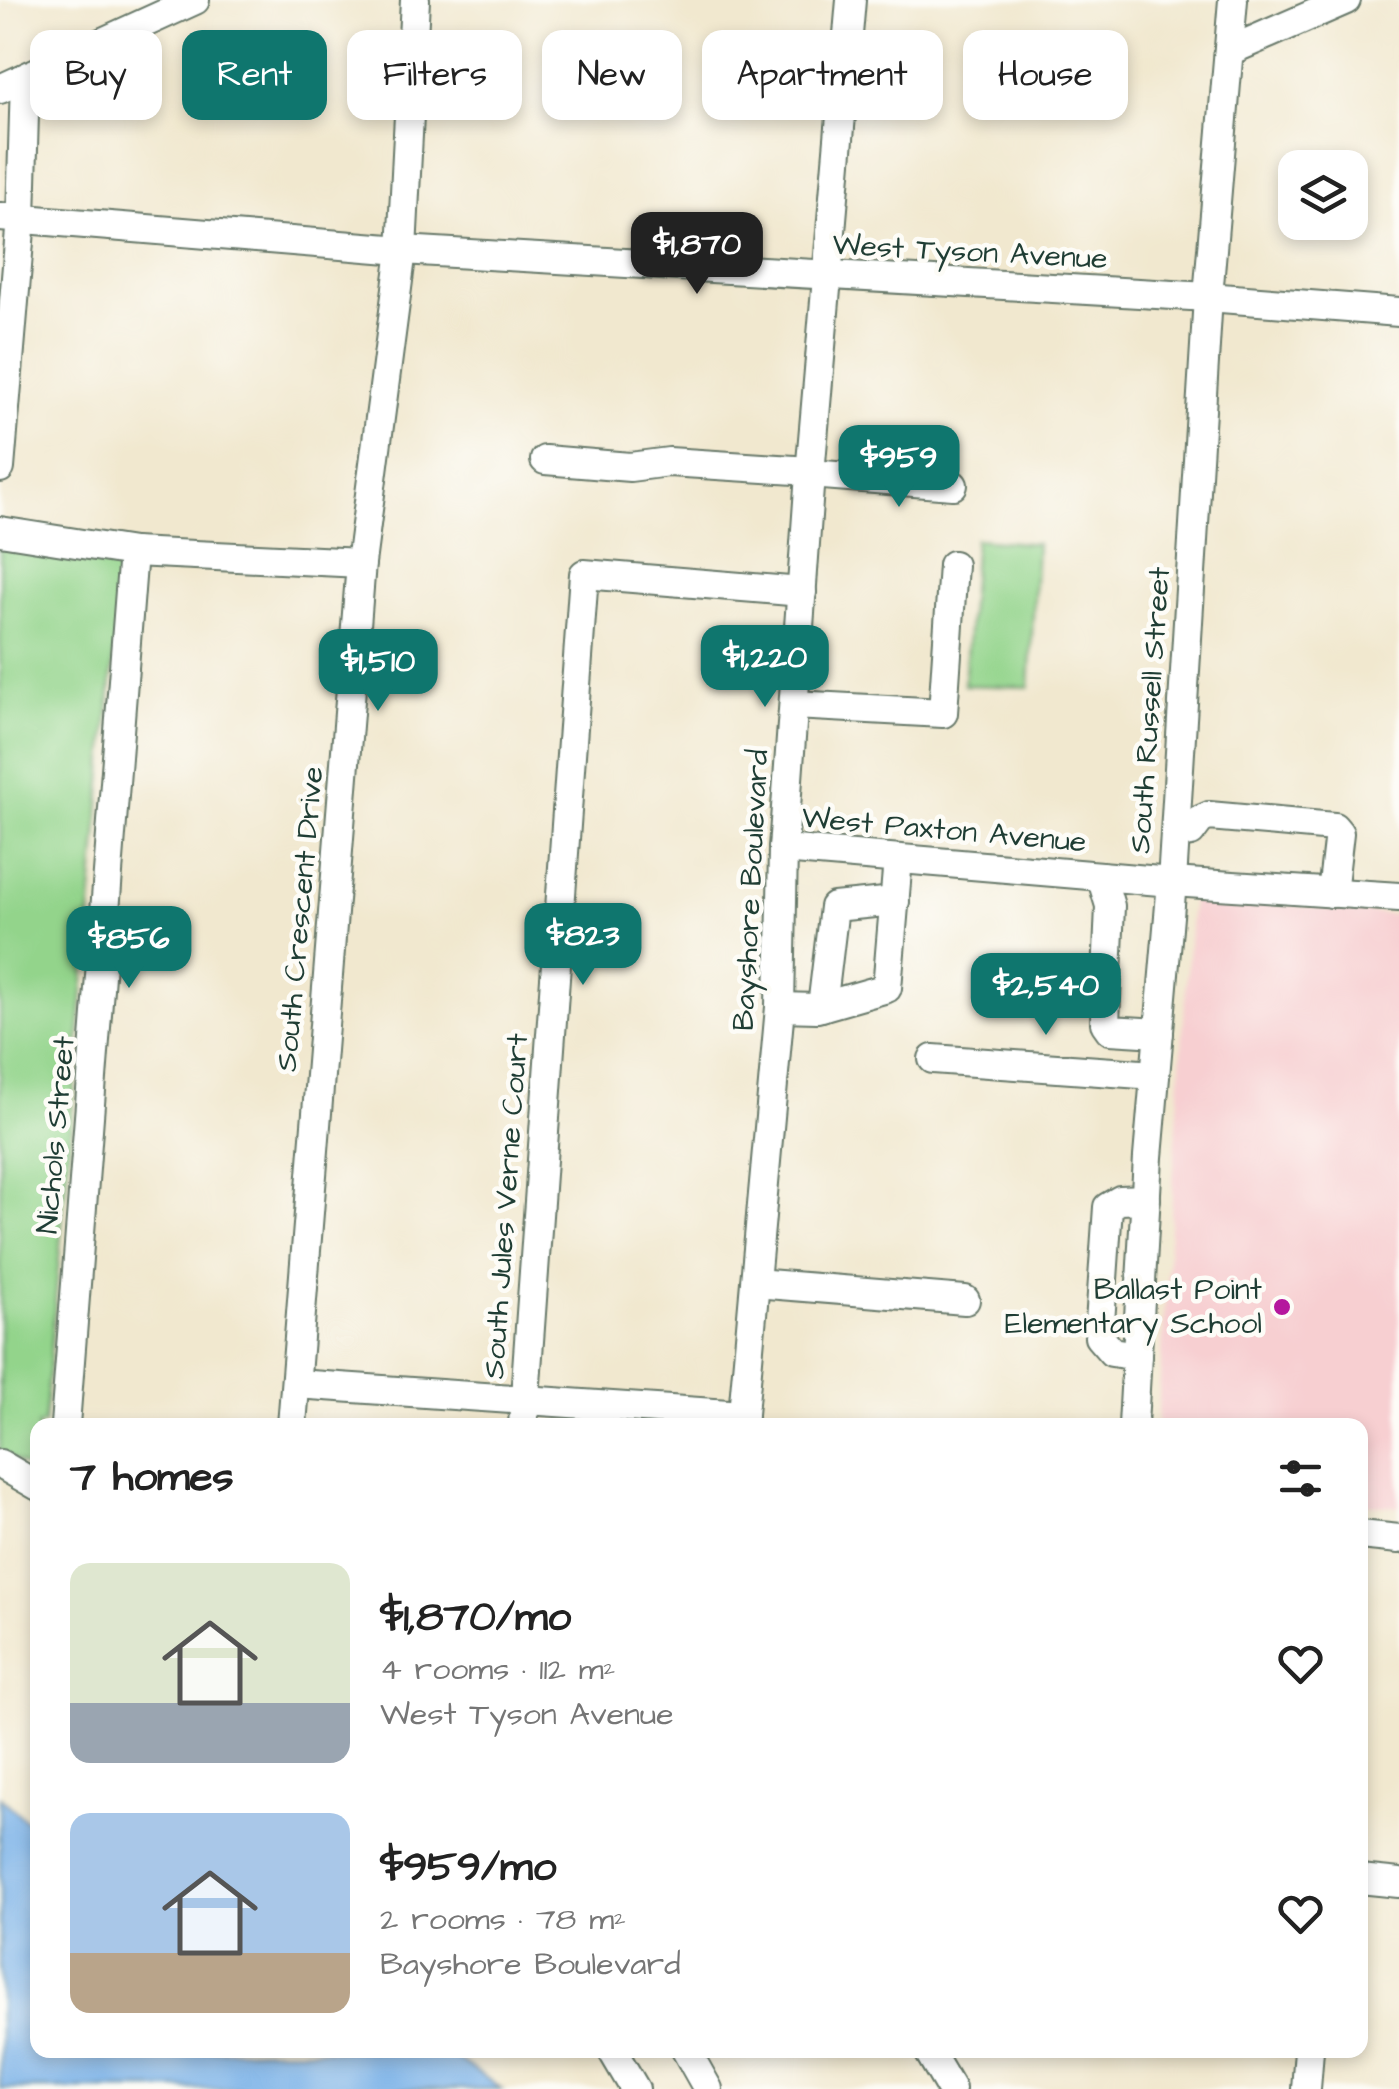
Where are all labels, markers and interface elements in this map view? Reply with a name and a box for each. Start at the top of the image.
chip: Buy [30,30,162,120]
chip: Rent [182,30,327,120]
chip: Filters [347,30,522,120]
chip: New [542,30,682,120]
chip: Apartment [702,30,943,120]
chip: House [963,30,1128,120]
map controls [1278,150,1368,240]
button: layers [1278,150,1368,240]
pin: $1,870 [616,212,778,297]
text: $1,870 [653,222,741,267]
street label: West Tyson Avenue [831,224,1109,281]
pin: $959 [840,425,958,510]
text: $959 [861,435,937,480]
street label: South Russell Street [1119,565,1181,855]
pin: $1,220 [684,625,846,710]
pin: $1,510 [297,629,459,714]
text: $1,220 [723,635,807,680]
text: $1,510 [341,639,415,684]
street label: Bayshore Boulevard [723,748,780,1032]
street label: South Crescent Drive [266,765,334,1073]
street label: West Paxton Avenue [800,797,1088,863]
pin: $823 [524,903,642,988]
pin: $856 [70,906,188,991]
text: $823 [546,913,620,958]
text: $856 [88,916,170,961]
pin: $2,540 [965,953,1127,1038]
text: $2,540 [993,963,1099,1008]
street label: South Jules Verne Court [473,1032,539,1380]
street label: Nichols Street [26,1034,86,1236]
place label: Ballast Point Elementary School [1005,1269,1262,1346]
marker: Ballast Point Elementary School [1271,1296,1293,1318]
text: 7 homes [70,1449,234,1507]
icon: filters [1273,1451,1328,1506]
text: $1,870/mo [380,1589,571,1647]
icon: home [150,1603,270,1723]
icon: heart [1273,1636,1328,1691]
text: 4 rooms · 112 m² [380,1647,616,1692]
text: West Tyson Avenue [380,1692,674,1737]
text: $959/mo [380,1839,556,1897]
icon: home [150,1853,270,1973]
icon: heart [1273,1886,1328,1941]
text: 2 rooms · 78 m² [380,1897,626,1942]
text: Bayshore Boulevard [380,1942,681,1987]

